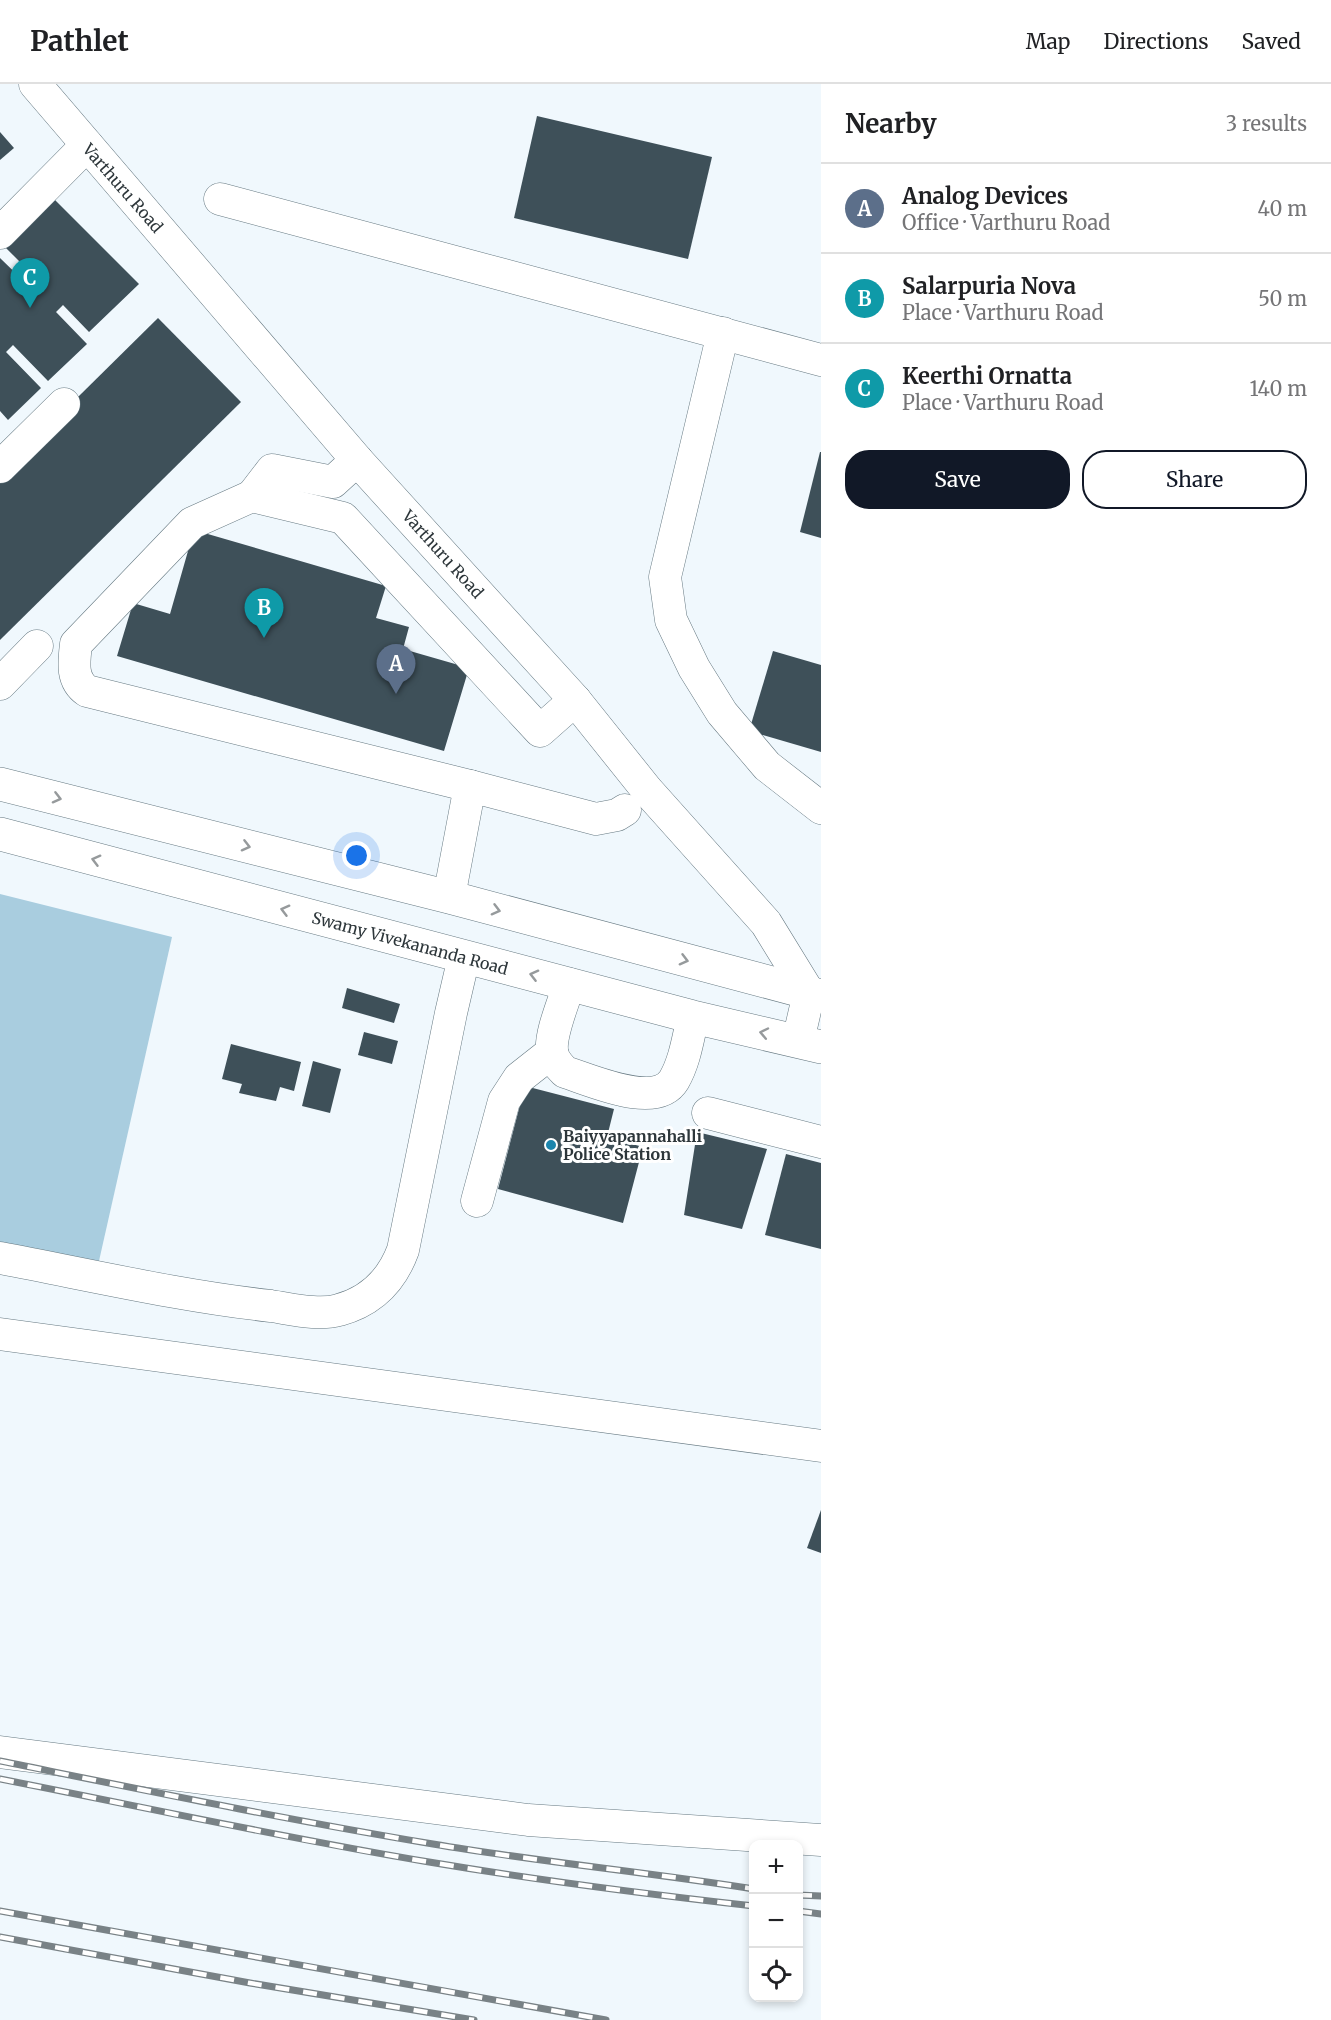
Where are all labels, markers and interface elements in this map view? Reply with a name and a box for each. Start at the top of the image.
text: Pathlet [30,23,129,59]
text: Map [1026,28,1070,55]
text: Directions [1103,28,1208,55]
text: Saved [1241,28,1301,55]
text: Nearby [845,107,937,140]
text: 3 results [1226,111,1307,136]
street label: Varthuru Road [78,138,167,237]
text: Analog Devices [902,182,1068,210]
text: A [857,196,872,221]
text: 40 m [1257,196,1307,221]
text: Office · Varthuru Road [902,210,1110,235]
pin: C [10,258,50,308]
text: Salarpuria Nova [902,272,1076,300]
text: B [858,286,871,311]
text: 50 m [1258,286,1307,311]
text: Place · Varthuru Road [902,300,1104,325]
text: Keerthi Ornatta [902,362,1072,390]
text: C [858,376,871,401]
text: 140 m [1250,376,1307,401]
text: Place · Varthuru Road [902,390,1104,415]
button: Save [845,450,1070,509]
button: Share [1082,450,1307,509]
street label: Varthuru Road [397,505,488,603]
pin: B [244,588,284,638]
pin: A [376,644,416,694]
one-way arrow [52,791,62,804]
one-way arrow [241,838,251,851]
your location [342,841,371,870]
one-way arrow [92,854,102,867]
one-way arrow [491,902,501,915]
one-way arrow [280,904,290,917]
street label: Swamy Vivekananda Road [310,907,511,979]
one-way arrow [678,953,689,965]
one-way arrow [530,970,540,983]
one-way arrow [759,1028,769,1041]
place label: Baiyyapannahalli Police Station [563,1126,702,1164]
marker: Baiyyapannahalli Police Station [544,1138,558,1152]
map controls [749,1840,803,2002]
button: + [749,1840,803,1894]
button: − [749,1894,803,1948]
button: locate [749,1948,803,2002]

